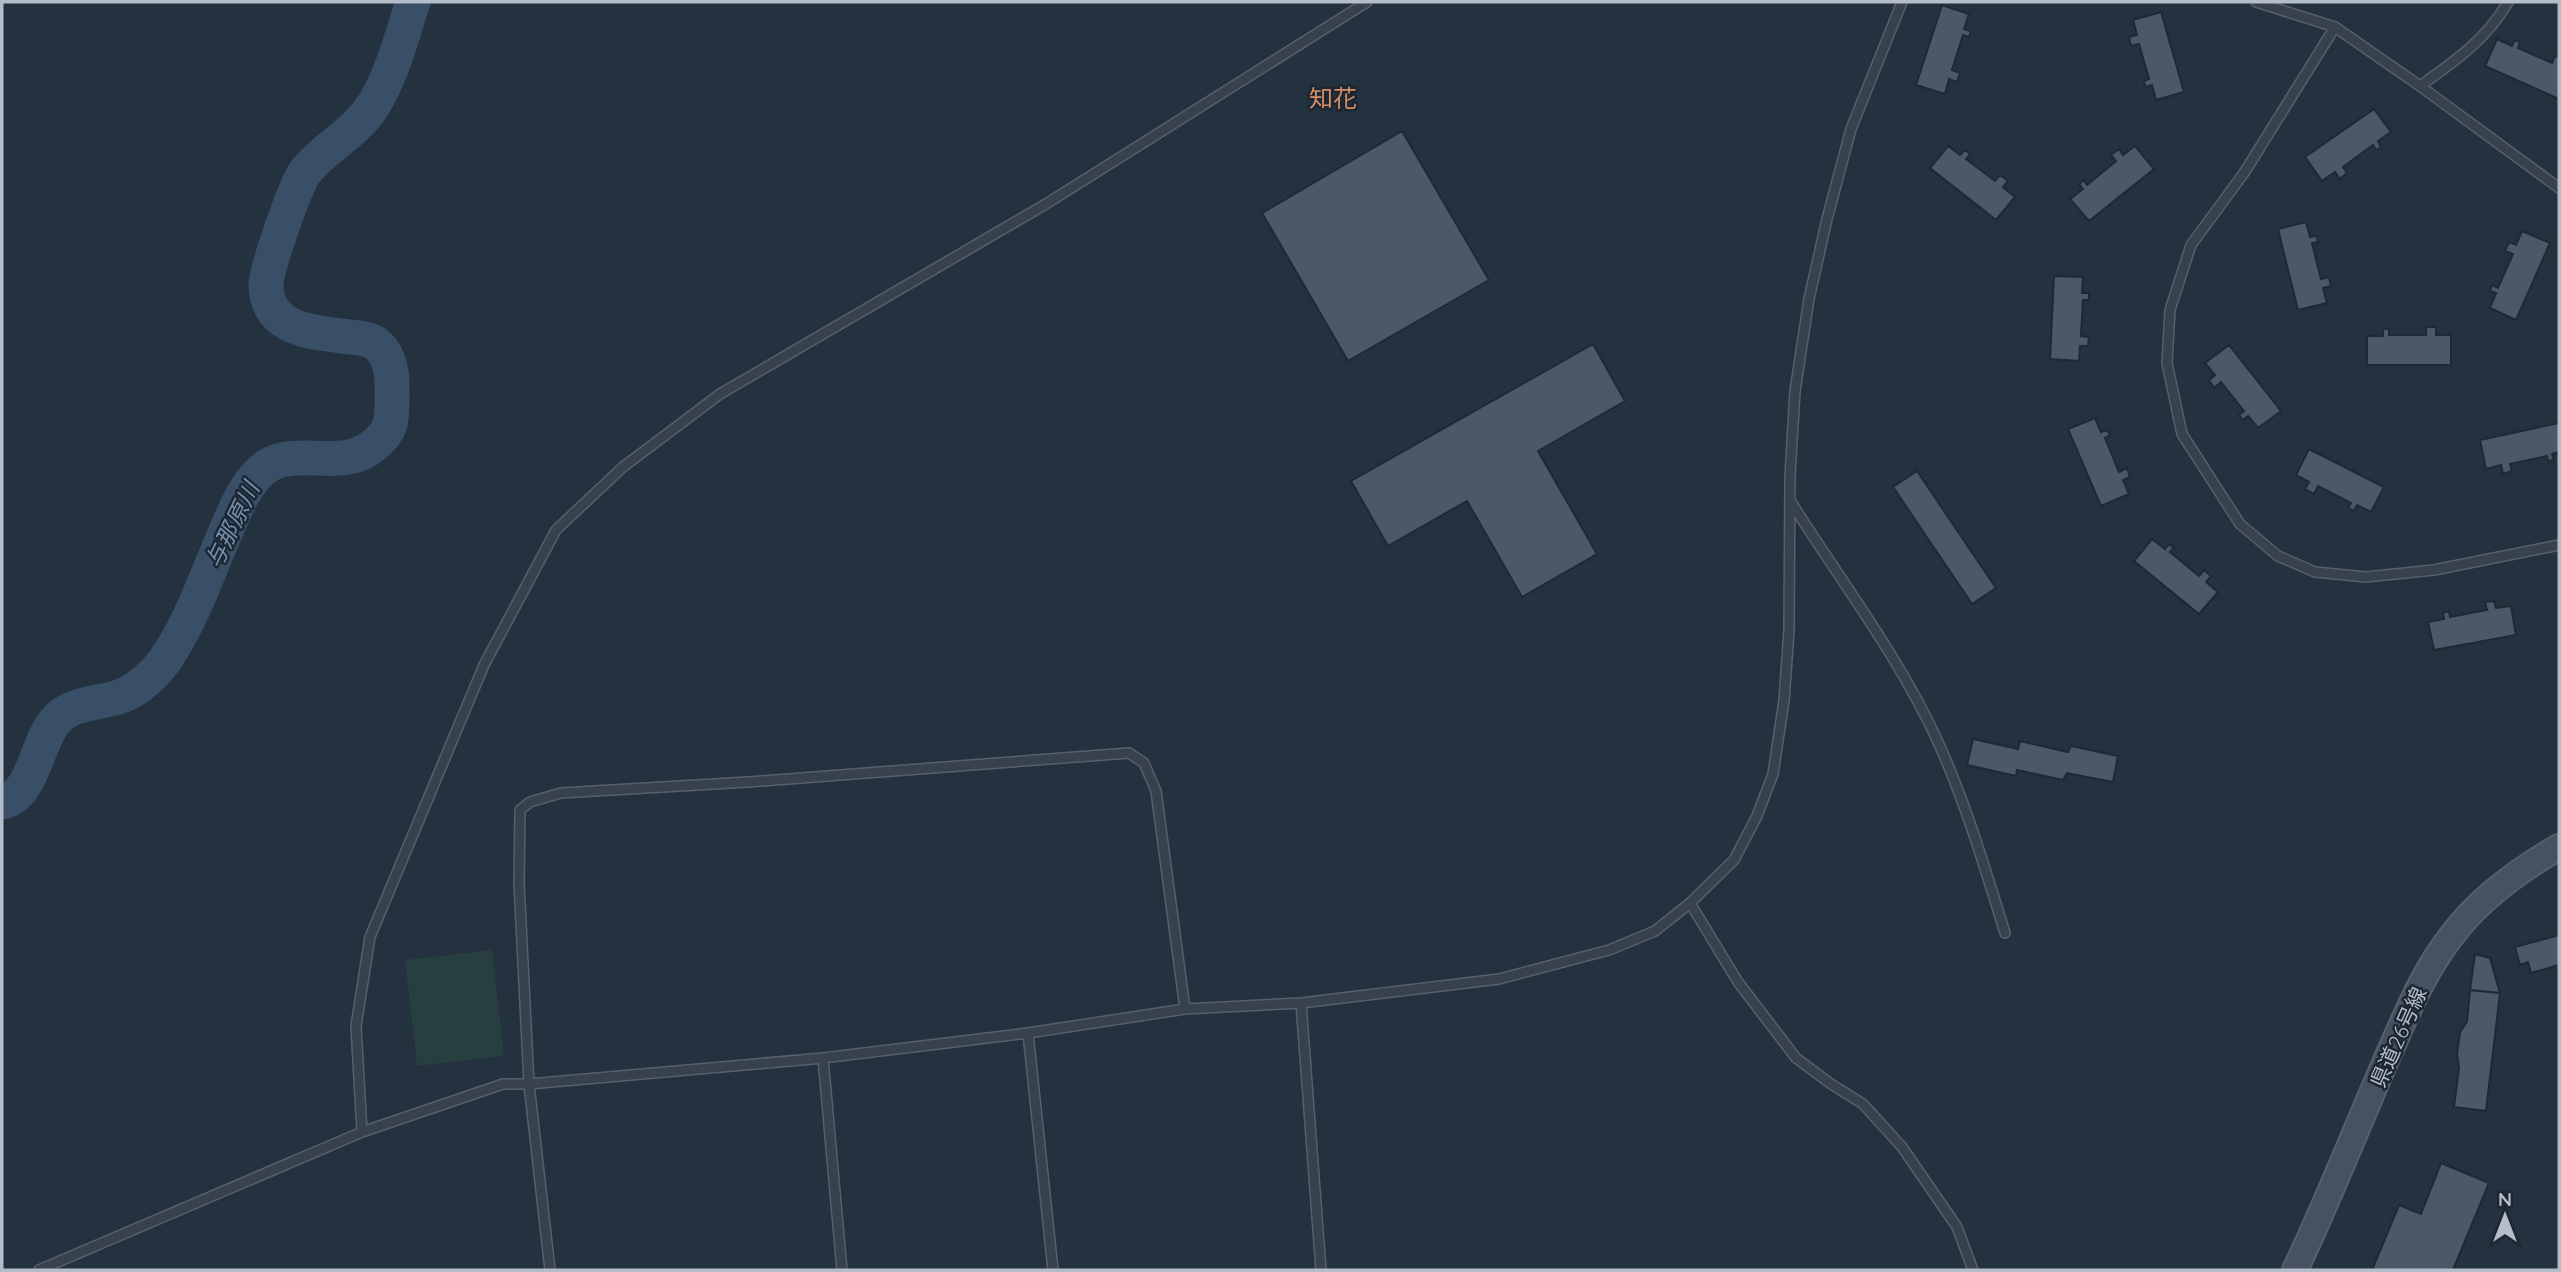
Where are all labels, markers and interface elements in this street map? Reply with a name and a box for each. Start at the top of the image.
district label: 知花 [1309,83,1357,113]
water label: 与那原川 [199,475,267,573]
street label: 県道26号線 [2364,983,2432,1091]
north arrow [2470,1181,2540,1251]
text: N [2498,1187,2512,1211]

